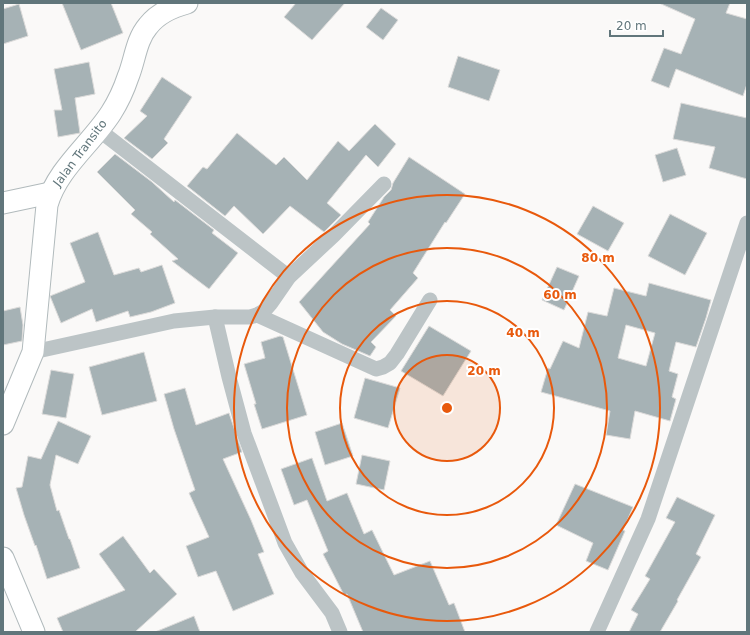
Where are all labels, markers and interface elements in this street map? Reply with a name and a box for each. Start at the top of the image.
scale bar [610,12,663,38]
text: 20 m [616,19,647,33]
street label: Jalan Transito [50,117,110,190]
text: 80 m [581,251,615,265]
text: 60 m [543,288,577,302]
text: 40 m [506,326,540,340]
text: 20 m [467,364,501,378]
centre of rings [440,401,454,415]

